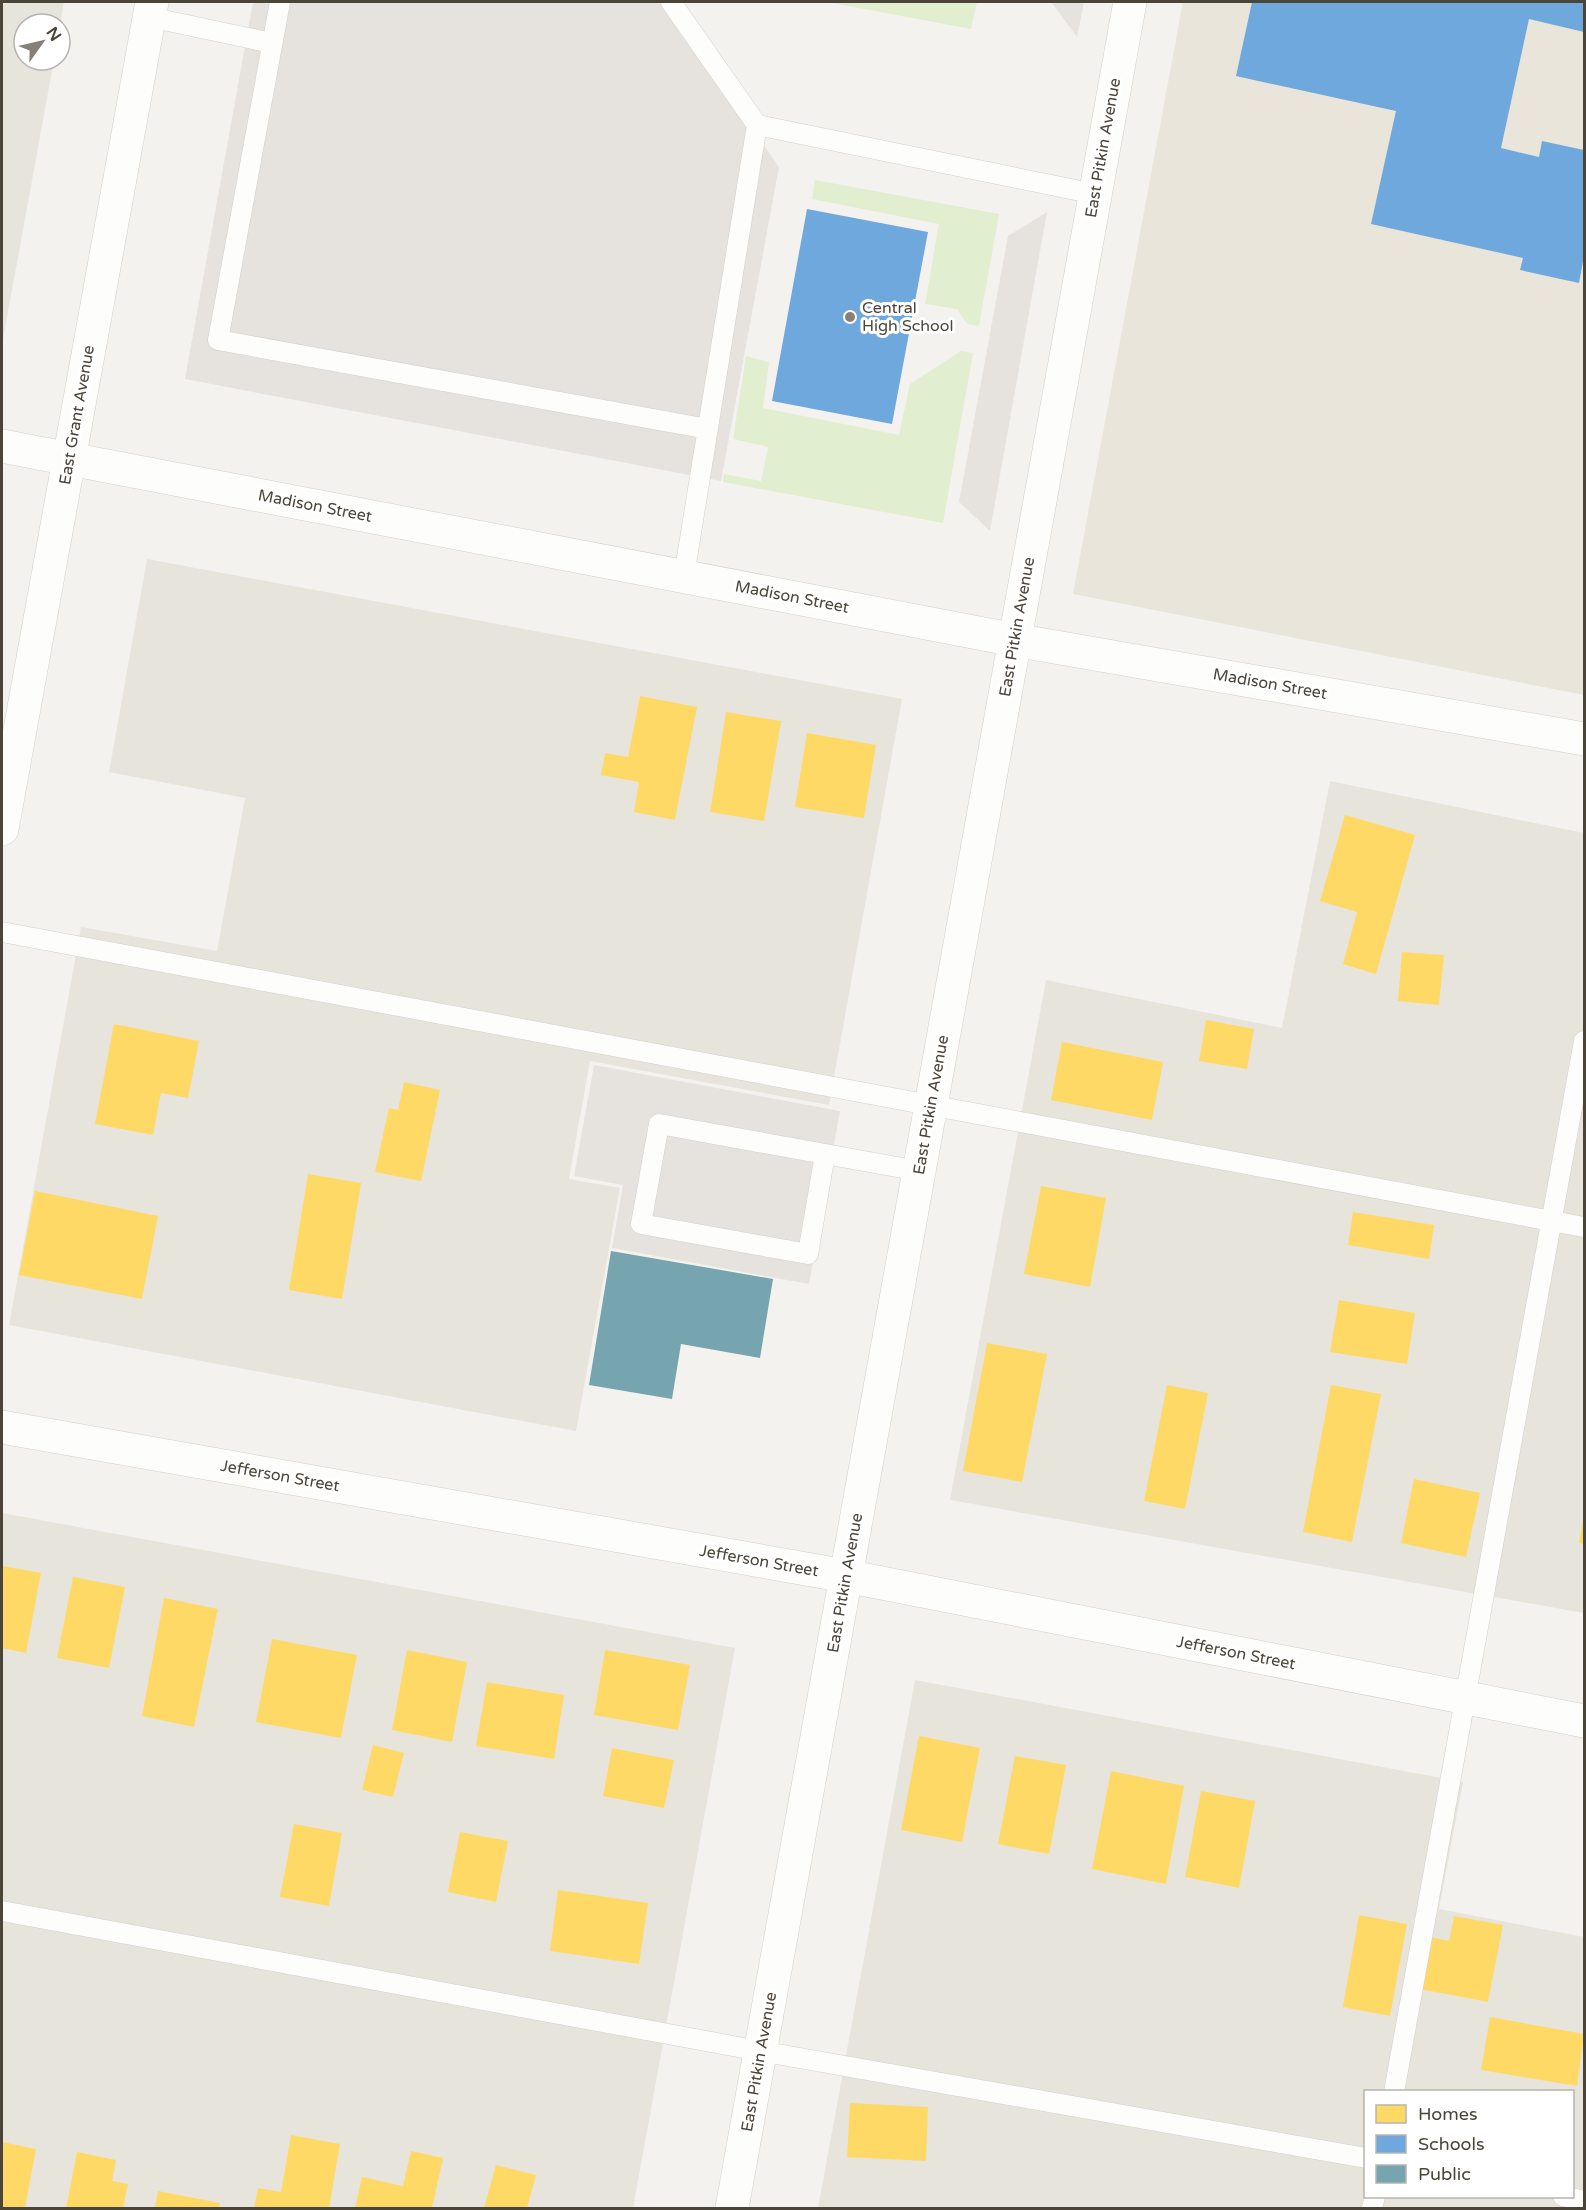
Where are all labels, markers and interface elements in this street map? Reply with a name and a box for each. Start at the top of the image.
north arrow [12,12,72,72]
text: N [42,23,65,45]
street label: East Pitkin Avenue [1081,77,1125,219]
place label: Central High School [862,298,953,336]
marker: Central High School [843,310,857,324]
street label: East Grant Avenue [55,344,99,486]
street label: Madison Street [256,485,374,527]
street label: East Pitkin Avenue [995,556,1039,698]
street label: Madison Street [733,576,851,618]
street label: Madison Street [1211,664,1329,704]
street label: East Pitkin Avenue [909,1034,953,1176]
street label: Jefferson Street [219,1456,341,1496]
street label: East Pitkin Avenue [823,1512,867,1654]
street label: Jefferson Street [698,1541,820,1581]
street label: Jefferson Street [1175,1632,1297,1674]
street label: East Pitkin Avenue [737,1991,781,2133]
legend [1364,2090,1574,2198]
text: Homes [1418,2103,1478,2125]
text: Schools [1418,2133,1485,2155]
text: Public [1418,2163,1471,2185]

